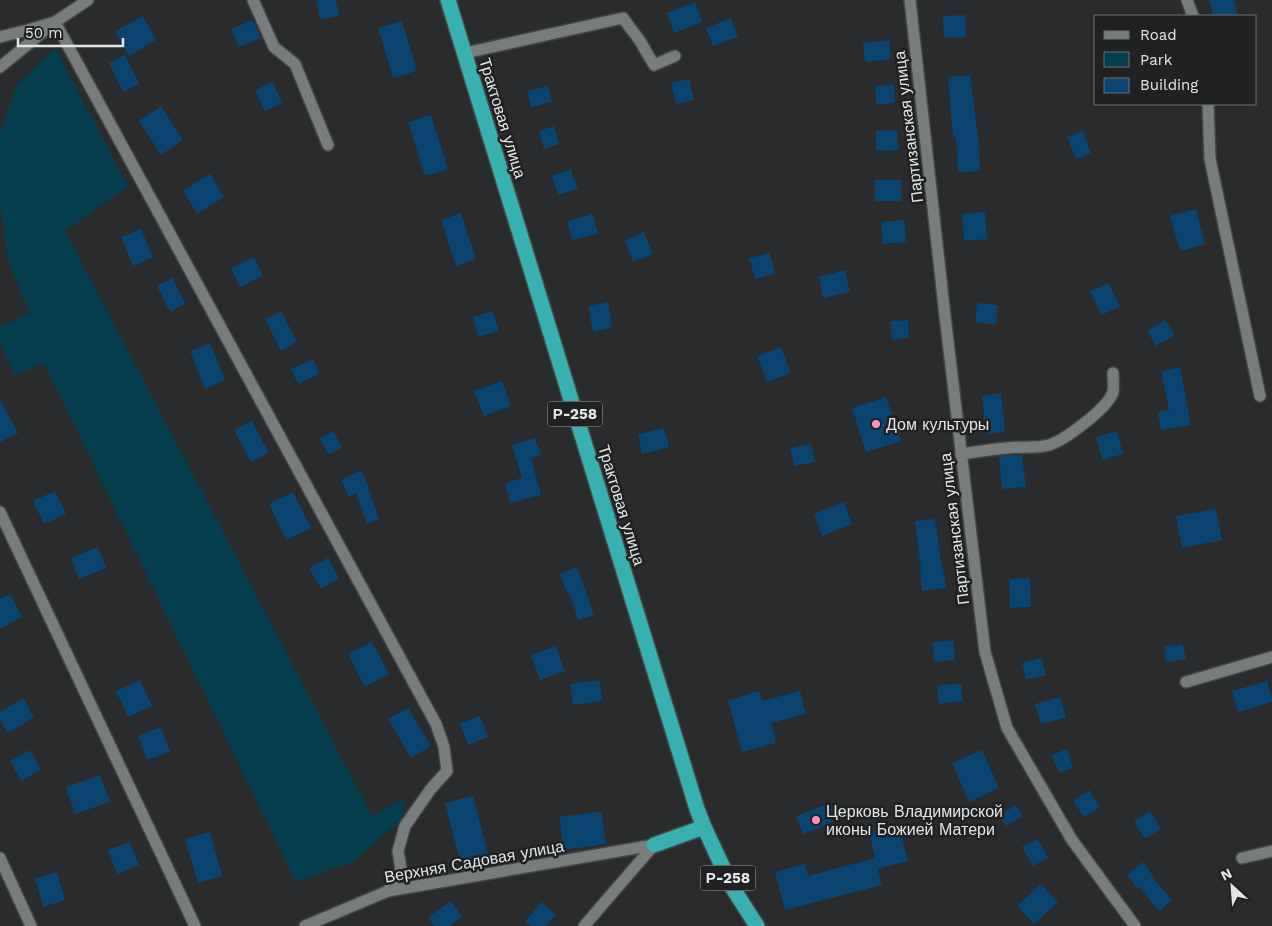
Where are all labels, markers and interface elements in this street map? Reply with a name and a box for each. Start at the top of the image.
scale bar [18,15,122,47]
legend [1094,15,1257,105]
text: 50 m [25,24,62,42]
text: Road [1140,26,1177,44]
street label: Партизанская улица [890,50,927,204]
text: Park [1140,51,1173,69]
street label: Трактовая улица [475,55,530,181]
text: Building [1140,76,1198,94]
road number: Р-258 [548,402,602,426]
place label: Дом культуры [886,415,989,434]
marker: Дом культуры [870,418,882,430]
street label: Трактовая улица [594,442,649,568]
street label: Партизанская улица [936,452,973,606]
place label: Церковь Владимирской иконы Божией Матери [826,802,1003,839]
marker: Церковь Владимирской иконы Божией Матери [810,814,822,826]
street label: Верхняя Садовая улица [383,836,565,887]
north arrow [1207,861,1257,911]
text: N [1218,865,1234,884]
road number: Р-258 [700,866,756,890]

